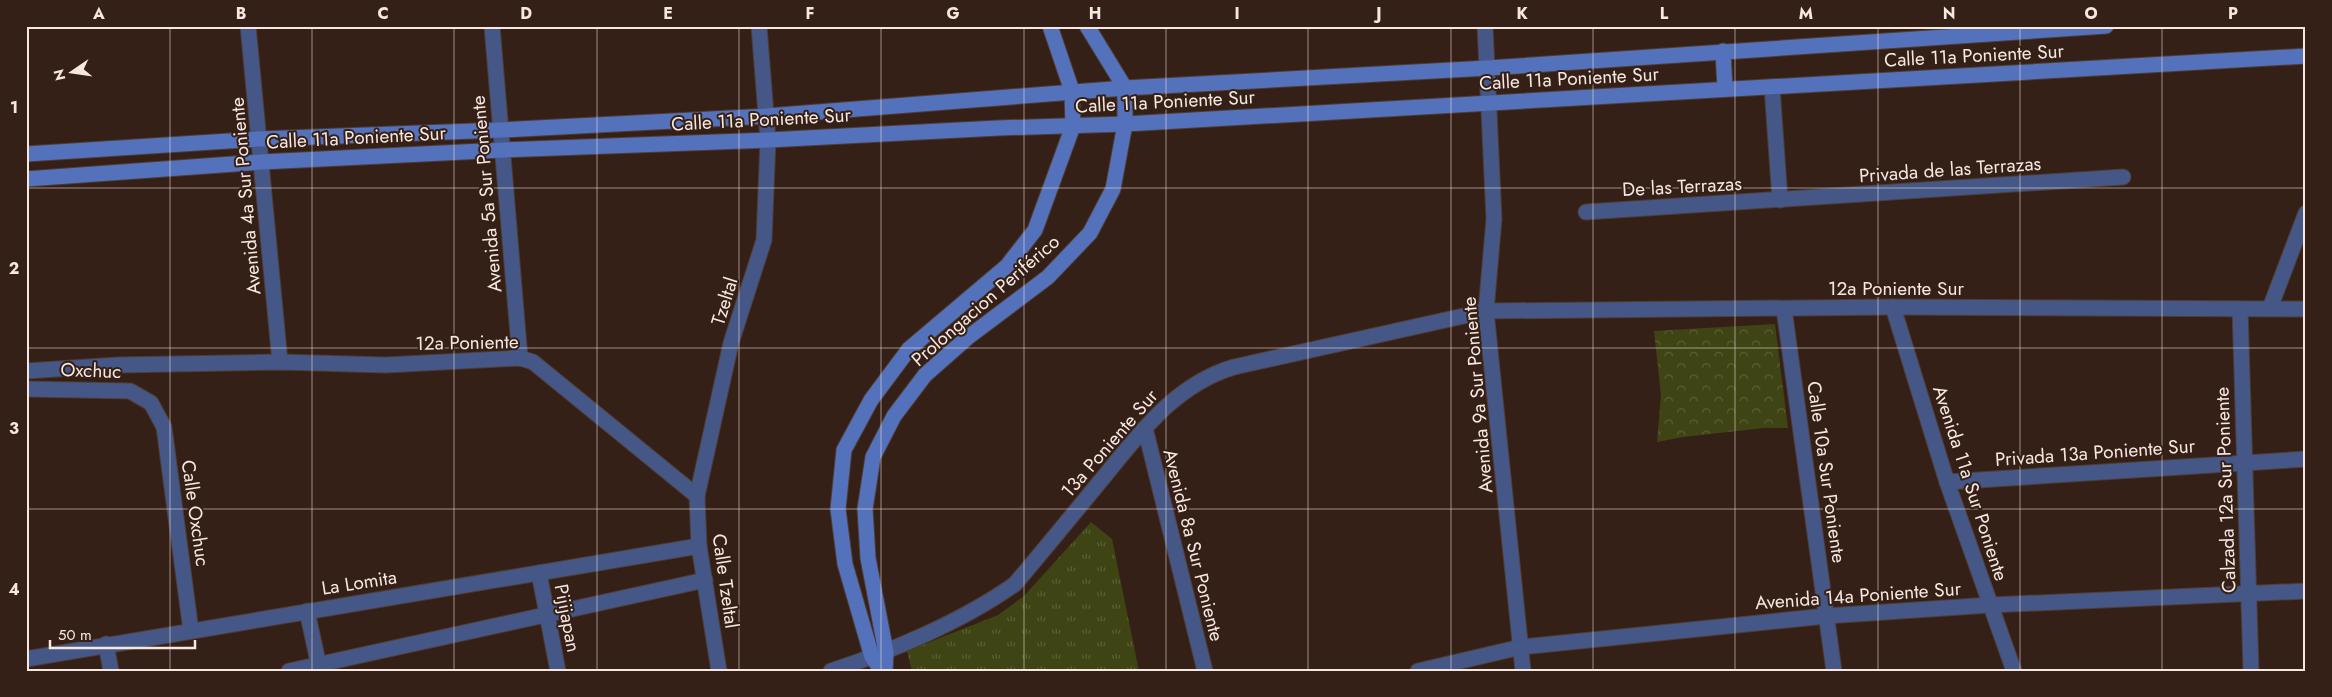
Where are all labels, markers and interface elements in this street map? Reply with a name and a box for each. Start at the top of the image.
text: A [92,2,105,25]
text: B [236,2,246,25]
text: C [377,2,389,25]
text: D [520,2,532,25]
text: E [663,2,673,25]
text: F [806,2,814,25]
text: G [946,2,960,25]
text: H [1089,2,1101,25]
text: I [1234,2,1240,25]
text: J [1373,2,1382,25]
text: K [1516,2,1528,25]
text: L [1660,2,1669,25]
text: M [1799,2,1813,25]
text: N [1943,2,1955,25]
text: O [2084,2,2098,25]
text: P [2228,2,2238,25]
street label: Calle 11a Poniente Sur [1883,37,2065,74]
north arrow [48,48,98,98]
street label: Calle 11a Poniente Sur [1478,60,1660,97]
text: N [48,67,70,83]
street label: Calle 11a Poniente Sur [1074,83,1256,120]
street label: Avenida 5a Sur Poniente [464,94,509,293]
text: 1 [10,96,18,119]
street label: Avenida 4a Sur Poniente [223,96,268,296]
street label: Calle 11a Poniente Sur [670,101,852,138]
street label: Calle 11a Poniente Sur [265,119,447,156]
street label: Privada de las Terrazas [1858,150,2042,189]
street label: De las Terrazas [1622,170,1743,203]
street label: Prolongacion Periférico [905,228,1065,372]
text: 2 [9,257,19,280]
street label: Tzeltal [704,274,745,329]
street label: 12a Poniente Sur [1828,275,1964,302]
street label: Avenida 9a Sur Poniente [1455,295,1500,494]
street label: 12a Poniente [415,328,519,357]
street label: Oxchuc [60,356,122,385]
street label: Calle 10a Sur Poniente [1800,380,1853,565]
street label: Avenida 11a Sur Poniente [1926,382,2015,584]
street label: 13a Poniente Sur [1055,383,1164,503]
street label: Calzada 12a Sur Poniente [2208,386,2243,593]
text: 3 [9,417,19,440]
street label: Privada 13a Poniente Sur [1994,432,2196,473]
street label: Avenida 8a Sur Poniente [1157,446,1231,644]
street label: Calle Oxchuc [175,458,216,568]
street label: Calle Tzeltal [706,532,746,630]
street label: La Lomita [320,563,399,602]
street label: Avenida 14a Poniente Sur [1754,575,1962,616]
text: 4 [8,578,20,601]
street label: Pijijapan [548,582,587,654]
scale bar [50,617,195,649]
text: 50 m [58,624,92,646]

